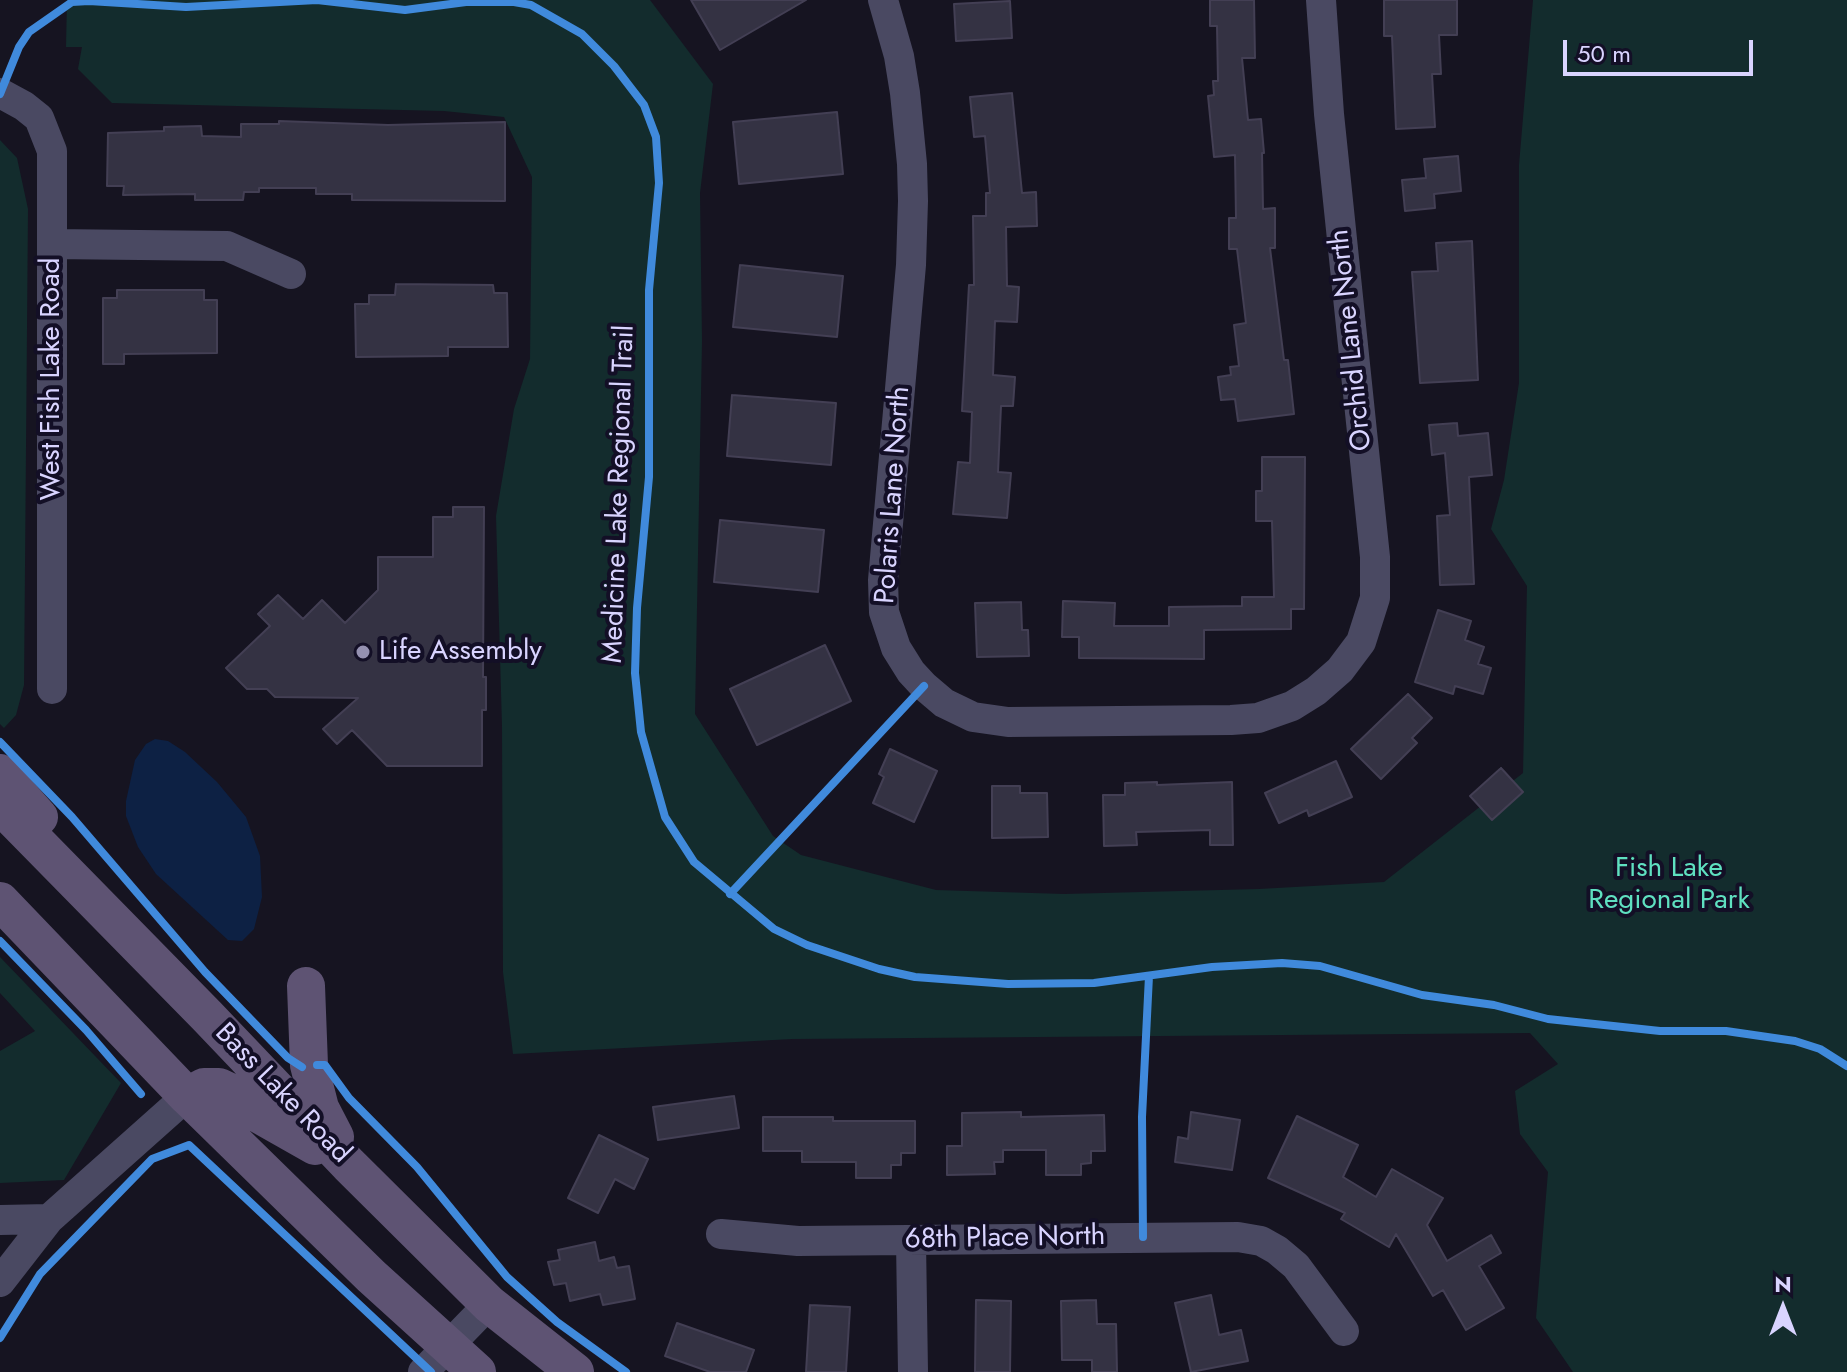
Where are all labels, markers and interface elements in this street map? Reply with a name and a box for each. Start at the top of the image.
scale bar [1567,24,1757,74]
text: 50 m [1577,36,1631,71]
street label: Orchid Lane North [1324,228,1380,452]
street label: West Fish Lake Road [35,257,69,501]
street label: Medicine Lake Regional Trail [597,324,643,664]
street label: Polaris Lane North [870,385,918,605]
place label: Life Assembly [379,635,542,669]
marker: Life Assembly [354,643,372,661]
park label: Fish Lake Regional Park [1588,852,1750,918]
street label: Bass Lake Road [207,1017,357,1171]
street label: 68th Place North [904,1220,1106,1258]
north arrow [1743,1268,1823,1348]
text: N [1774,1268,1792,1300]

